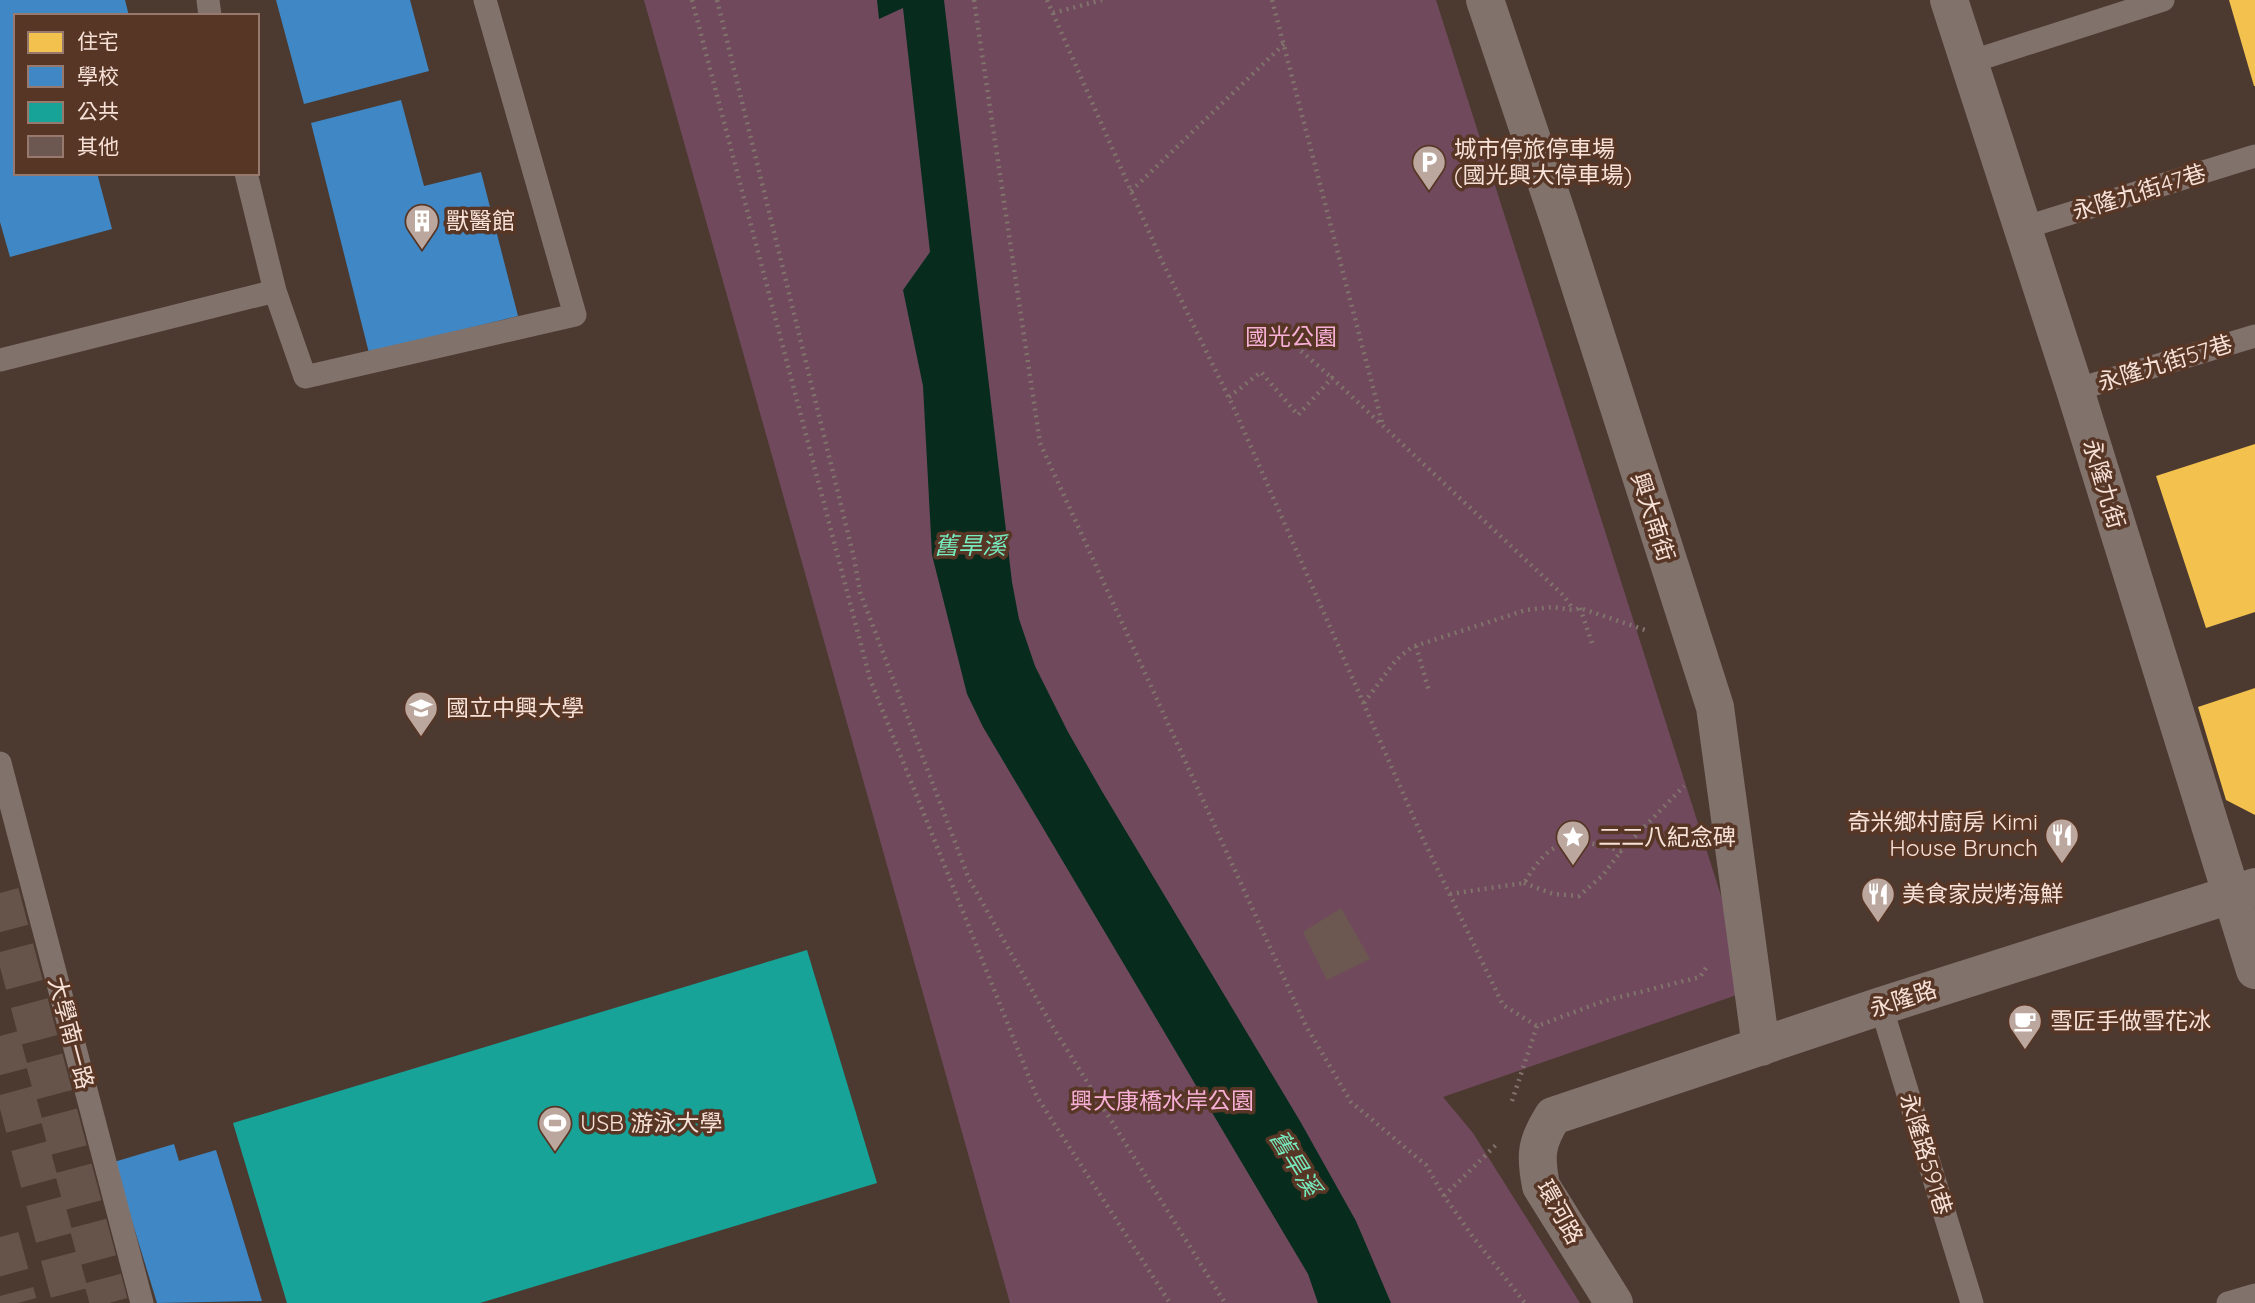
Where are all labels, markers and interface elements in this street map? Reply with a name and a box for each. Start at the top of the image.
legend [14,14,259,175]
text: 住宅 [77,28,119,54]
text: 學校 [77,63,119,89]
text: 公共 [77,98,119,124]
text: 其他 [77,133,119,159]
place label: 城市停旅停車場 (國光興大停車場) [1454,134,1632,189]
parking icon: 城市停旅停車場 (國光興大停車場) [1410,143,1448,192]
street label: 永隆九街47巷 [2069,157,2209,226]
building icon: 獸醫館 [403,202,441,251]
place label: 獸醫館 [446,206,515,235]
park label: 國光公園 [1245,322,1337,351]
street label: 永隆九街57巷 [2094,328,2236,397]
street label: 永隆九街 [2077,436,2132,532]
street label: 興大南街 [1625,469,1681,565]
water label: 舊旱溪 [934,530,1009,560]
school or university icon: 國立中興大學 [402,689,440,738]
place label: 國立中興大學 [446,693,584,722]
place label: 奇米鄉村廚房 Kimi House Brunch [1847,807,2038,862]
restaurant icon: 奇米鄉村廚房 Kimi House Brunch [2043,816,2081,865]
place icon: 二二八紀念碑 [1554,818,1592,867]
place label: 二二八紀念碑 [1598,822,1736,851]
restaurant icon: 美食家炭烤海鮮 [1859,875,1897,924]
place label: 美食家炭烤海鮮 [1902,879,2063,908]
street label: 大學南一路 [43,974,100,1092]
street label: 永隆路 [1866,974,1940,1023]
cafe icon: 雪匠手做雪花冰 [2006,1002,2044,1051]
place label: 雪匠手做雪花冰 [2050,1006,2211,1035]
park label: 興大康橋水岸公園 [1070,1086,1254,1115]
street label: 永隆路591巷 [1894,1089,1959,1218]
sports icon: USB 游泳大學 [536,1104,574,1153]
place label: USB 游泳大學 [580,1108,722,1137]
water label: 舊旱溪 [1264,1124,1329,1203]
street label: 環河路 [1531,1175,1590,1249]

